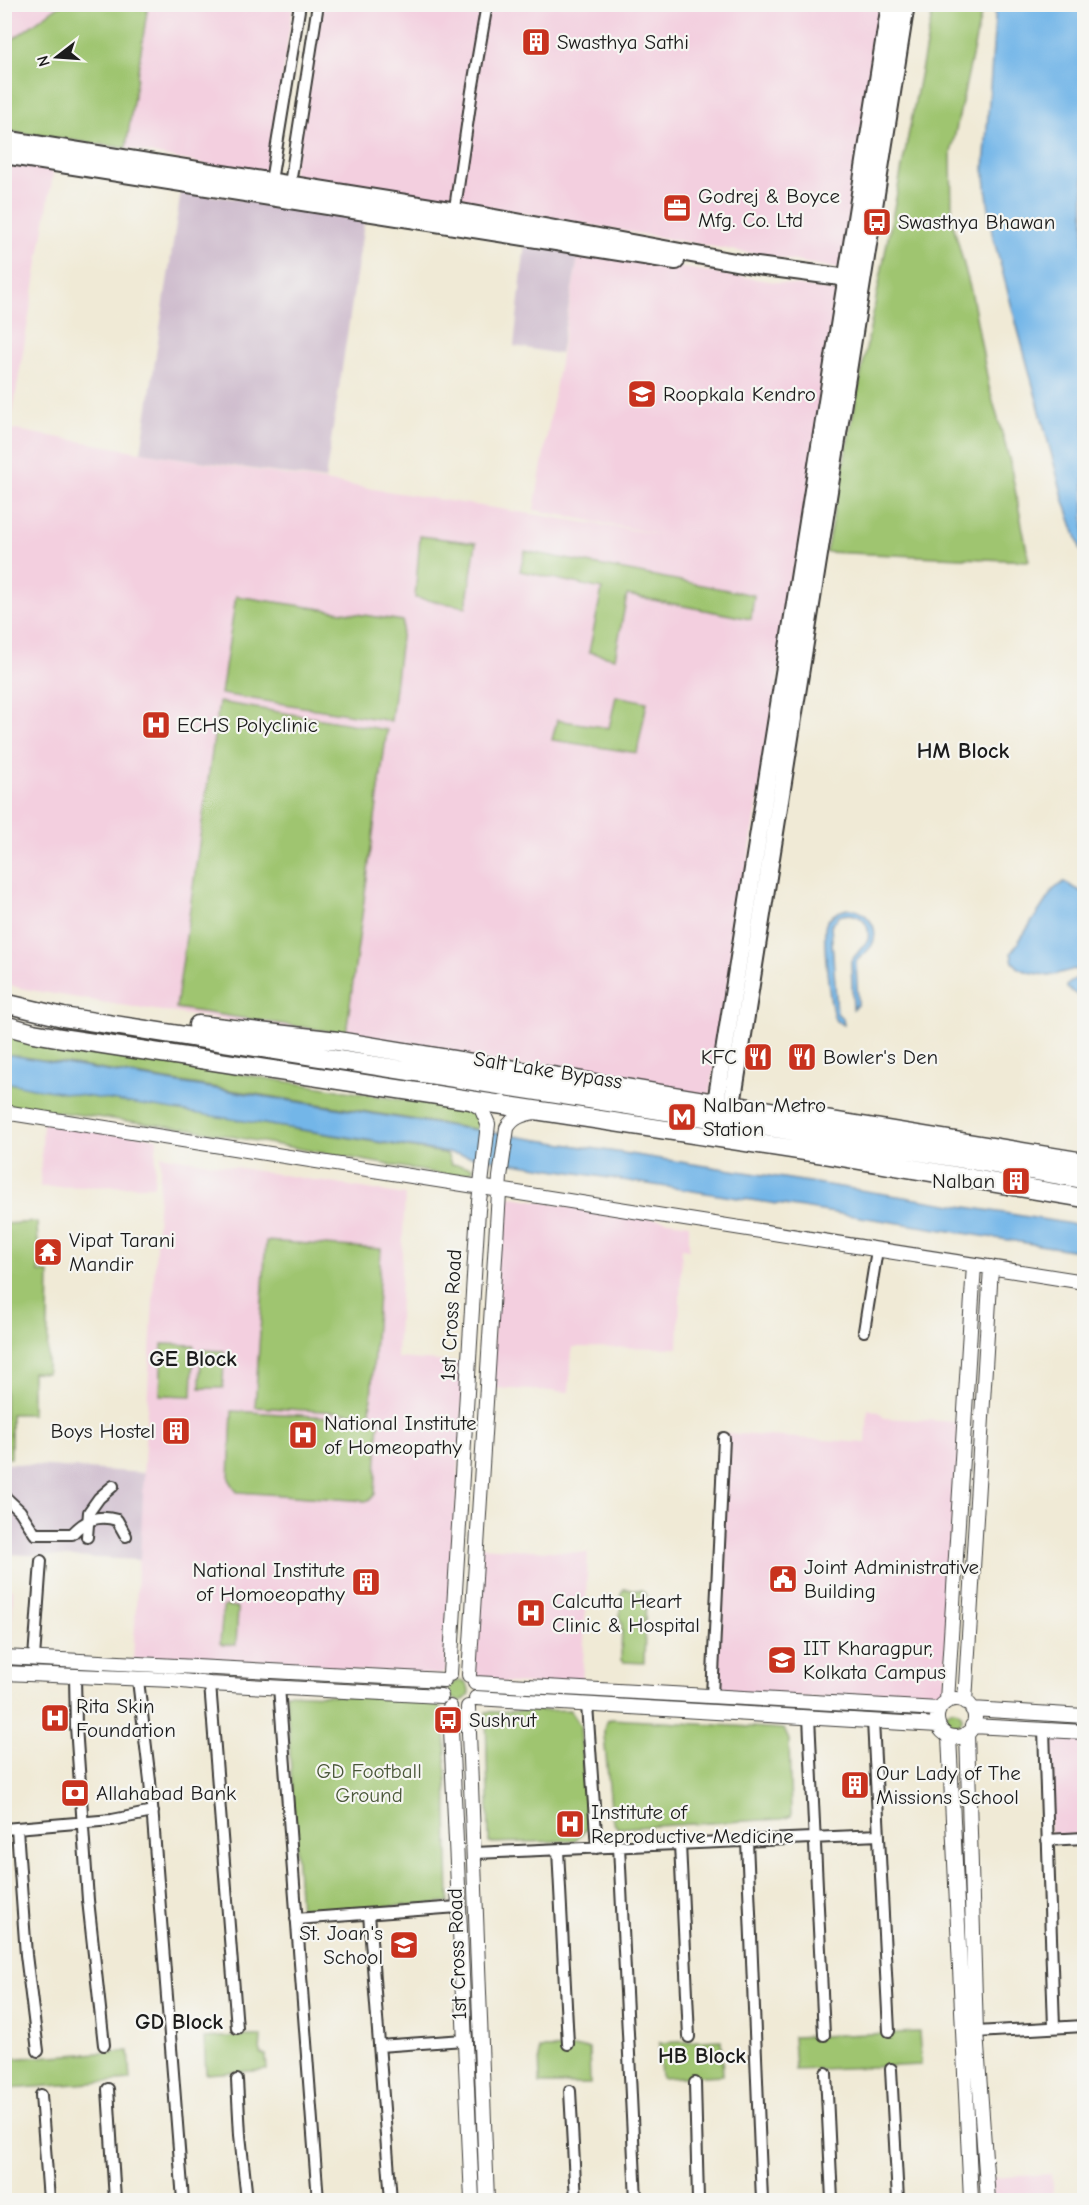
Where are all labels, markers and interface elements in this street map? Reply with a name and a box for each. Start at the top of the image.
building icon: Swasthya Sathi [520,26,552,58]
north arrow [27,27,87,87]
place label: Swasthya Sathi [557,30,689,54]
text: N [33,53,54,69]
place label: Godrej & Boyce Mfg. Co. Ltd [698,184,840,232]
office icon: Godrej & Boyce Mfg. Co. Ltd [661,192,693,224]
bus stop icon: Swasthya Bhawan [861,206,893,238]
place label: Swasthya Bhawan [898,210,1055,234]
school or university icon: Roopkala Kendro [626,378,658,410]
place label: Roopkala Kendro [663,382,816,406]
hospital icon: ECHS Polyclinic [140,709,172,741]
place label: ECHS Polyclinic [177,713,318,737]
district label: HM Block [917,738,1009,764]
restaurant icon: KFC [742,1041,774,1073]
restaurant icon: Bowler's Den [786,1041,818,1073]
place label: KFC [701,1045,737,1069]
place label: Bowler's Den [823,1045,938,1069]
street label: Salt Lake Bypass [472,1046,624,1094]
place label: Nalban Metro Station [703,1093,826,1141]
metro station icon: Nalban Metro Station [666,1101,698,1133]
building icon: Nalban [1000,1165,1032,1197]
place label: Nalban [932,1169,995,1193]
place label: Vipat Tarani Mandir [69,1228,175,1276]
temple icon: Vipat Tarani Mandir [32,1236,64,1268]
street label: 1st Cross Road [436,1249,466,1381]
district label: GE Block [149,1346,237,1372]
place label: National Institute of Homeopathy [324,1411,477,1459]
building icon: Boys Hostel [160,1415,192,1447]
place label: Boys Hostel [50,1419,155,1443]
hospital icon: National Institute of Homeopathy [287,1419,319,1451]
place label: Joint Administrative Building [804,1555,979,1603]
place label: National Institute of Homoeopathy [192,1558,346,1606]
public building icon: Joint Administrative Building [767,1563,799,1595]
building icon: National Institute of Homoeopathy [350,1566,382,1598]
place label: Calcutta Heart Clinic & Hospital [552,1589,700,1637]
hospital icon: Calcutta Heart Clinic & Hospital [515,1597,547,1629]
place label: IIT Kharagpur, Kolkata Campus [803,1636,946,1684]
school or university icon: IIT Kharagpur, Kolkata Campus [766,1644,798,1676]
place label: Rita Skin Foundation [76,1694,176,1742]
hospital icon: Rita Skin Foundation [39,1702,71,1734]
bus stop icon: Sushrut [432,1704,464,1736]
place label: Sushrut [469,1708,537,1732]
park label: GD Football Ground [316,1759,422,1807]
place label: Our Lady of The Missions School [876,1761,1021,1809]
building icon: Our Lady of The Missions School [839,1769,871,1801]
bank icon: Allahabad Bank [59,1777,91,1809]
place label: Allahabad Bank [96,1781,236,1805]
place label: Institute of Reproductive Medicine [591,1800,794,1848]
hospital icon: Institute of Reproductive Medicine [554,1808,586,1840]
street label: 1st Cross Road [443,1888,471,2020]
place label: St. Joan's School [299,1921,383,1969]
school or university icon: St. Joan's School [388,1929,420,1961]
district label: GD Block [135,2009,223,2035]
district label: HB Block [658,2043,746,2069]

